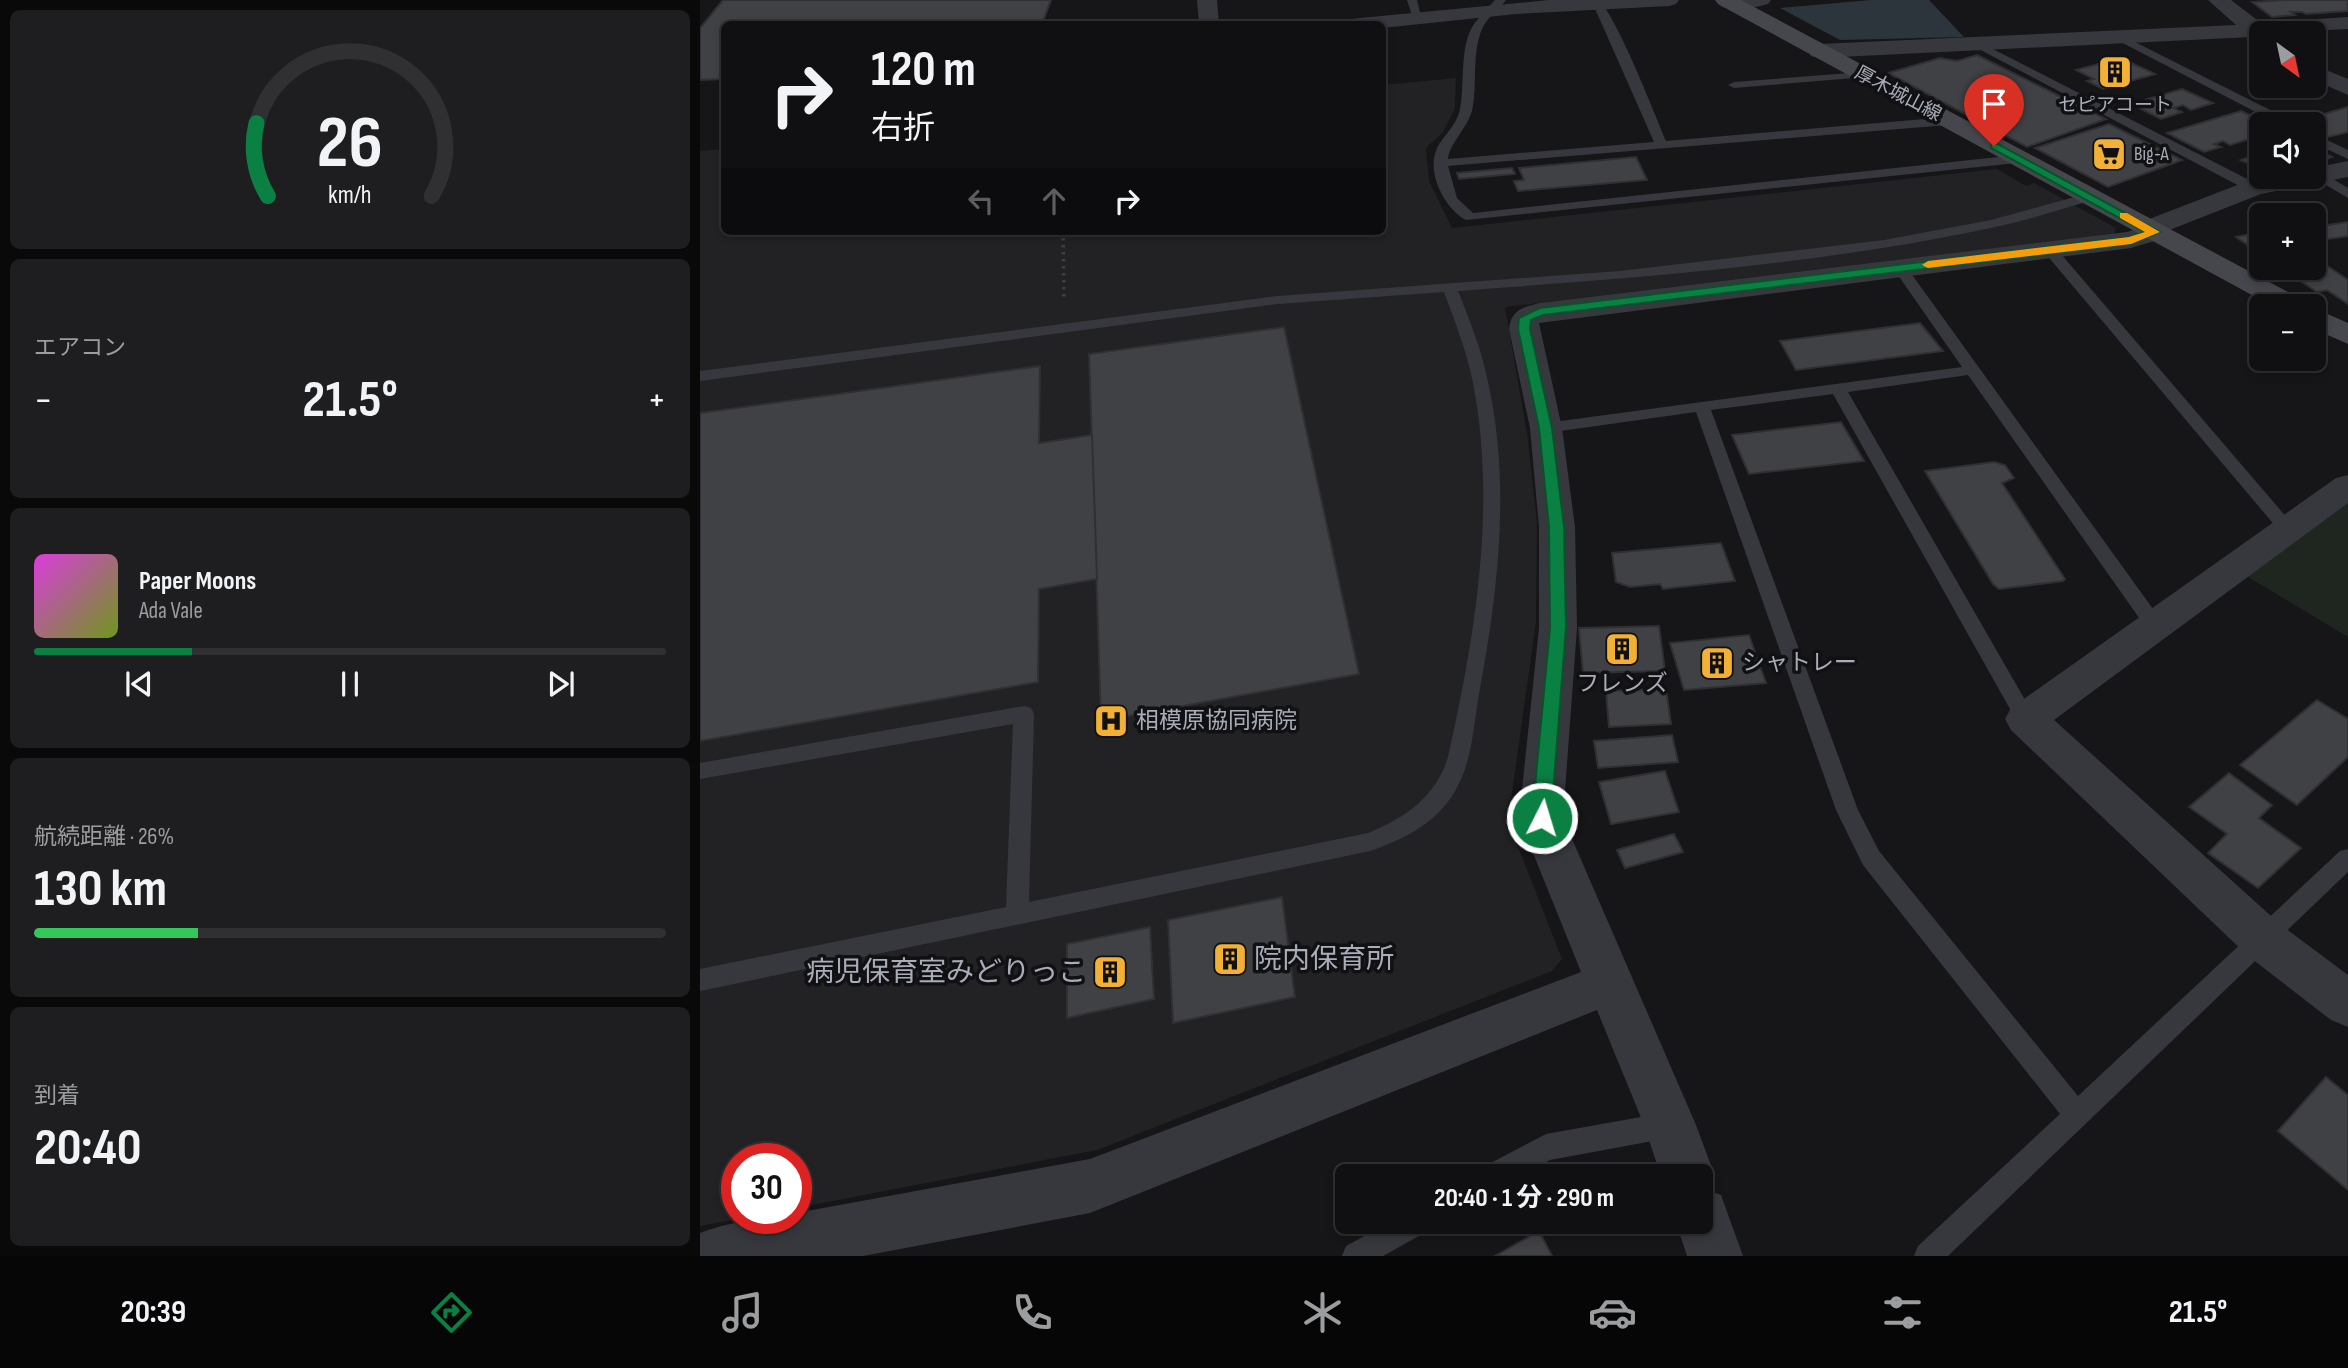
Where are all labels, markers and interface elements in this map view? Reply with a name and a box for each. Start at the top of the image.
north arrow [2249,21,2326,98]
map controls [2249,21,2326,371]
text: 120 m [871,41,976,100]
icon: right [756,49,847,140]
building icon: セピアコート [2096,53,2134,91]
street label: 厚木城山線 [1851,62,1945,126]
pin [1964,74,2024,146]
icon: arrive [1975,85,2013,123]
place label: セピアコート [2058,94,2172,117]
text: 26 [317,100,383,188]
text: 右折 [871,109,935,148]
button: sound [2249,112,2326,189]
supermarket icon: Big-A [2090,135,2128,173]
place label: Big-A [2134,143,2170,166]
text: km/h [328,179,372,210]
icon: left [962,182,1000,220]
icon: ahead [1035,182,1073,220]
icon: right [1108,182,1146,220]
button: + [2249,203,2326,280]
button: − [2249,294,2326,371]
text: エアコン [34,334,126,362]
text: 21.5° [302,369,398,432]
text: − [34,378,53,423]
text: + [647,378,666,423]
text: Paper Moons [139,566,256,597]
text: Ada Vale [139,597,203,625]
building icon: フレンズ [1603,630,1641,668]
building icon: シャトレー [1698,644,1736,682]
place label: シャトレー [1742,649,1857,677]
icon: previous [120,665,158,703]
icon: pause [331,665,369,703]
icon: next [542,665,580,703]
place label: フレンズ [1576,670,1668,698]
hospital icon: 相模原協同病院 [1092,702,1130,740]
place label: 相模原協同病院 [1136,707,1297,735]
position arrow [1505,781,1579,855]
text: 航続距離 · 26% [34,823,174,851]
text: 130 km [34,858,167,921]
building icon: 院内保育所 [1211,940,1249,978]
place label: 院内保育所 [1254,943,1394,976]
building icon: 病児保育室みどりっこ [1091,953,1129,991]
place label: 病児保育室みどりっこ [806,956,1086,989]
text: 到着 [34,1082,80,1110]
text: 20:40 [34,1117,141,1180]
speed limit sign: 30 [721,1143,812,1234]
text: 20:40 · 1 分 · 290 m [1434,1183,1614,1214]
icon: directions [427,1288,476,1337]
icon: music [718,1288,767,1337]
icon: phone [1008,1288,1057,1337]
icon: climate [1298,1288,1347,1337]
icon: car [1588,1288,1637,1337]
icon: filters [1878,1288,1927,1337]
text: 20:39 [121,1293,186,1332]
text: 21.5° [2169,1293,2227,1332]

